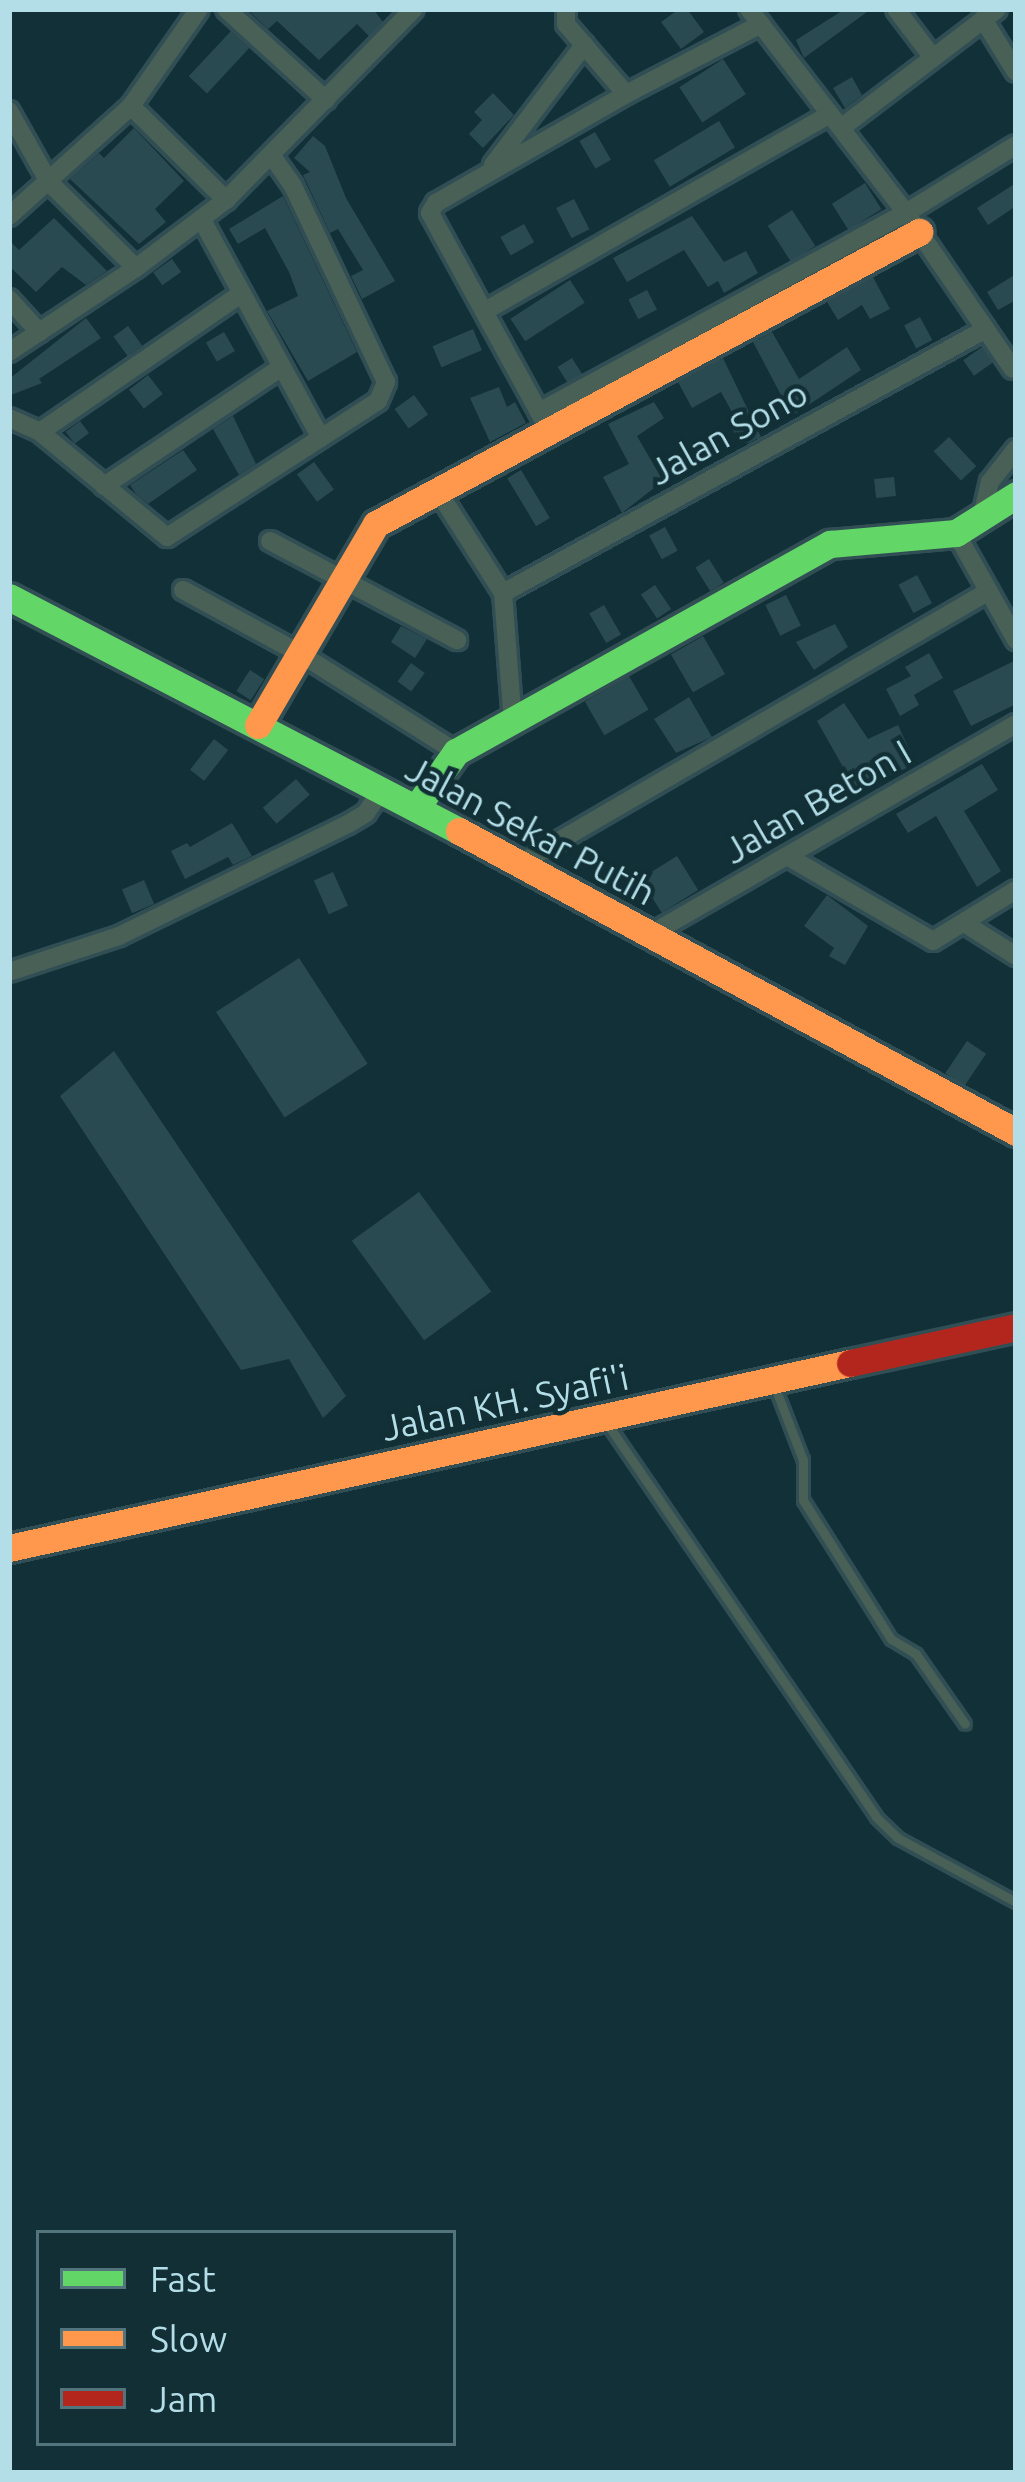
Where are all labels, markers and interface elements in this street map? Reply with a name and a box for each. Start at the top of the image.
street label: Jalan Sono [641,371,815,493]
street label: Jalan Beton I [716,730,918,872]
street label: Jalan Sekar Putih [399,746,663,914]
street label: Jalan KH. Syafi'i [378,1355,632,1449]
legend [36,2230,456,2446]
text: Fast [150,2258,216,2299]
text: Slow [150,2318,227,2359]
text: Jam [150,2378,217,2419]

